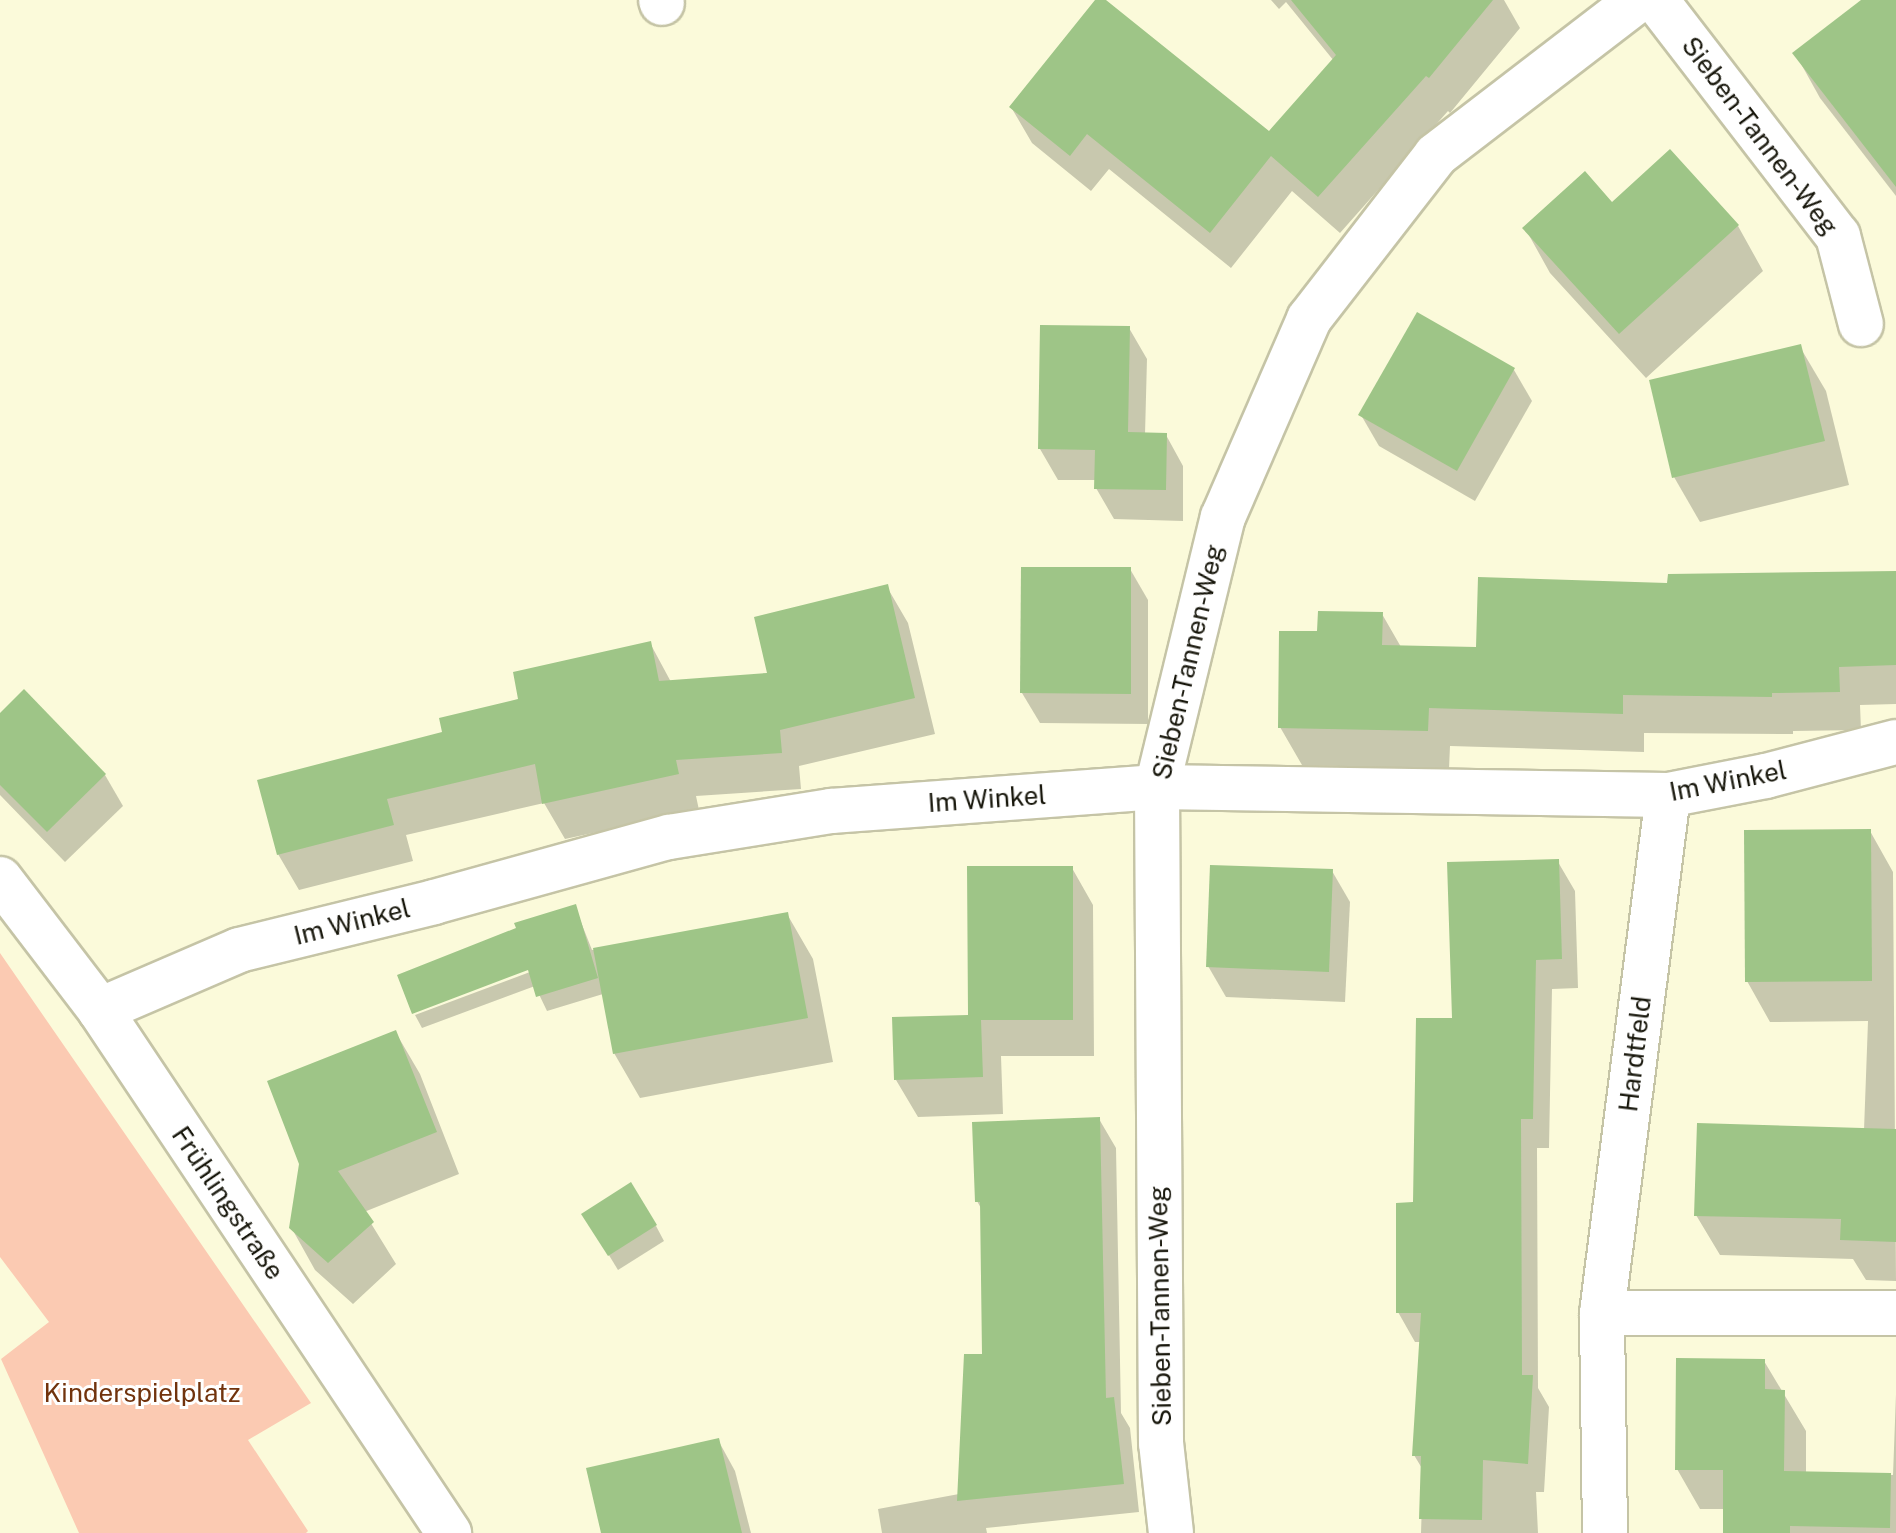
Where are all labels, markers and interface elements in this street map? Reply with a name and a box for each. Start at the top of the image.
street label: Sieben-Tannen-Weg [1675,31,1845,241]
street label: Sieben-Tannen-Weg [1146,541,1230,783]
street label: Im Winkel [1667,754,1789,808]
street label: Im Winkel [926,779,1048,819]
street label: Im Winkel [290,892,414,952]
street label: Hardtfeld [1612,994,1658,1114]
street label: Frühlingstraße [165,1120,291,1286]
street label: Sieben-Tannen-Weg [1142,1186,1178,1426]
park label: Kinderspielplatz [44,1377,240,1409]

